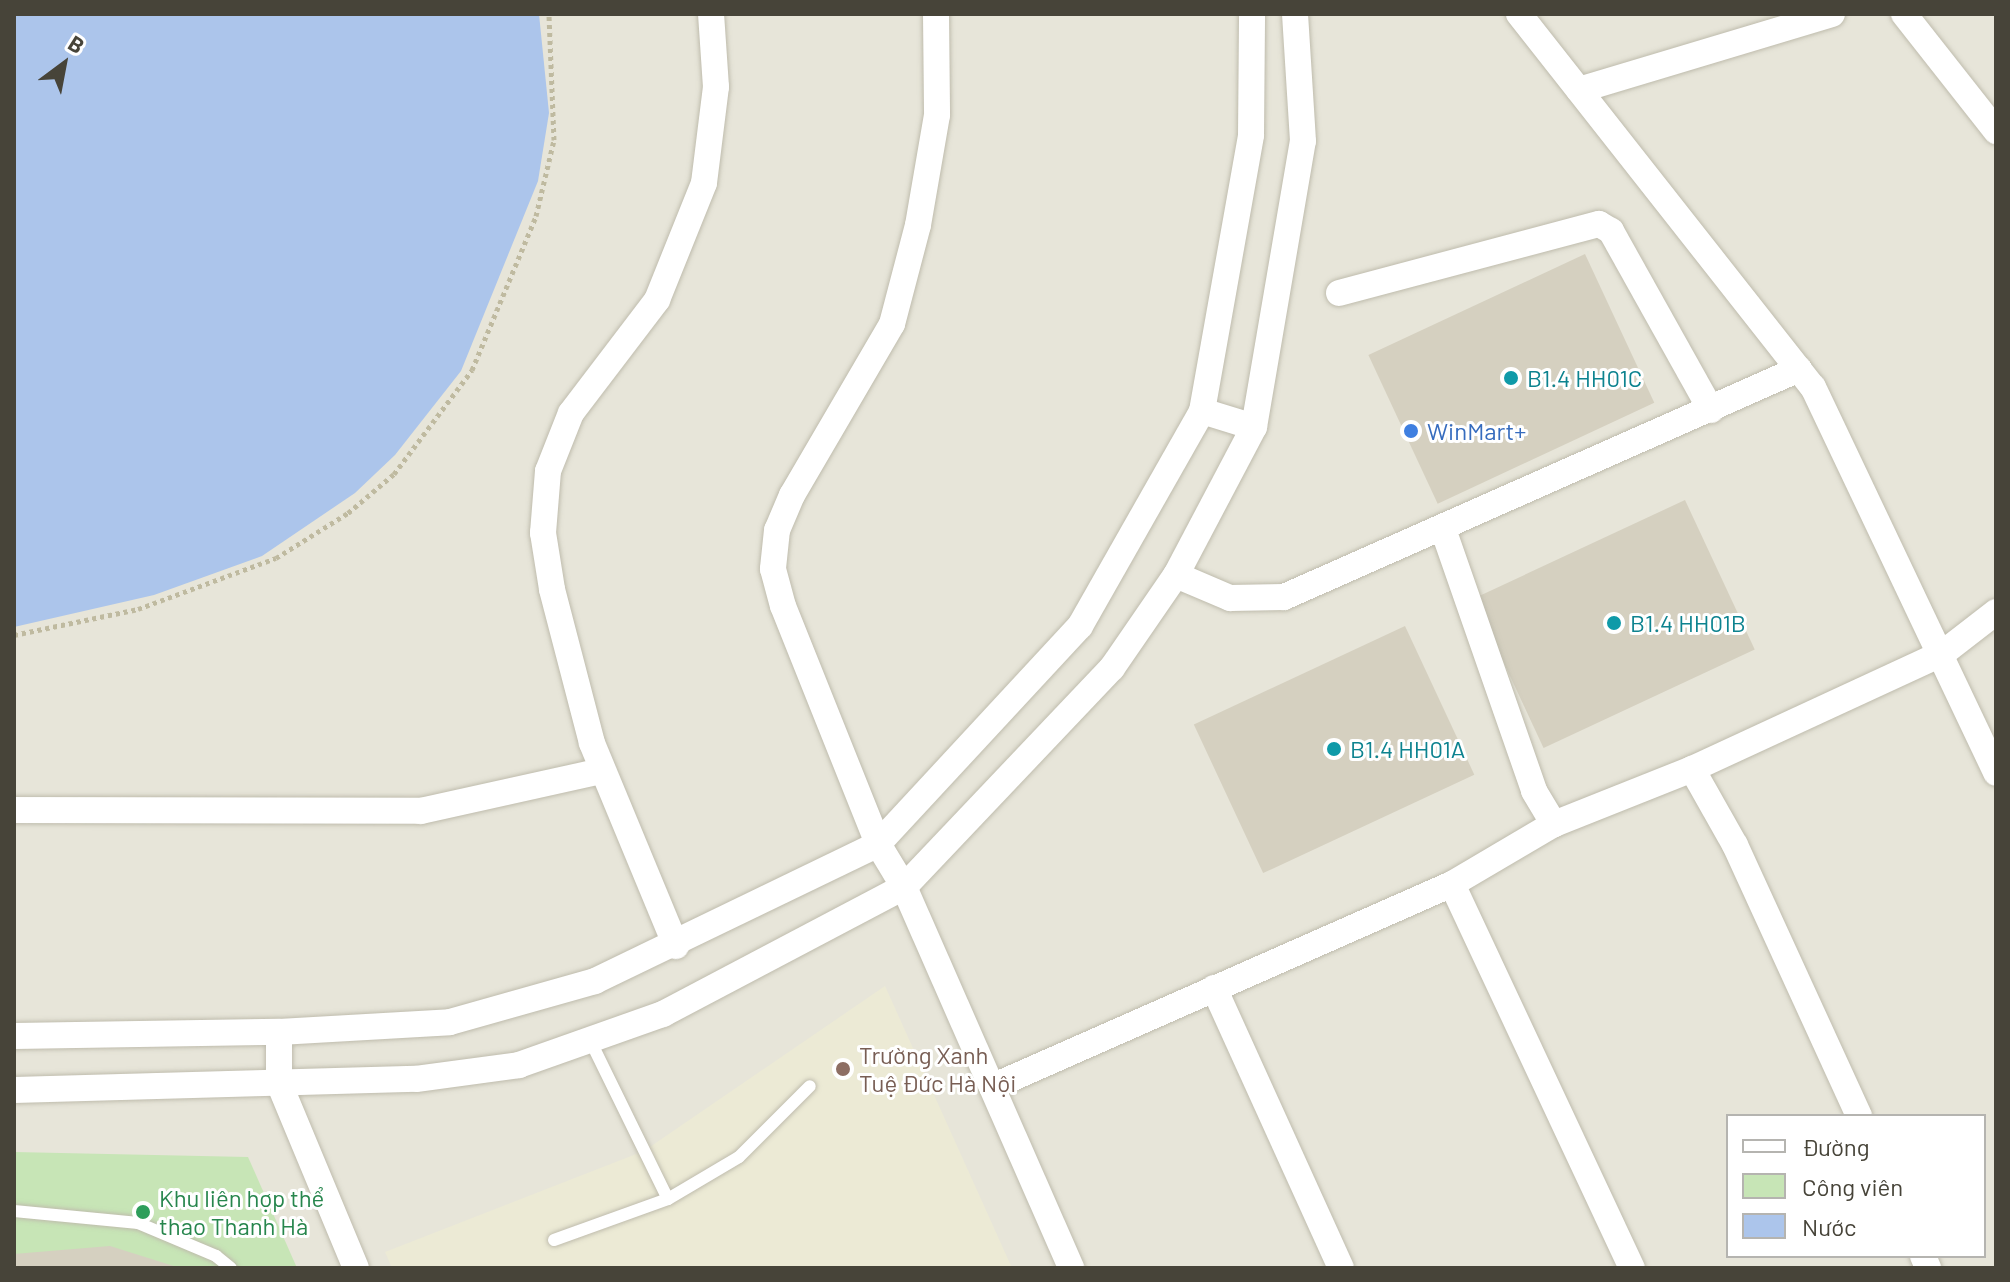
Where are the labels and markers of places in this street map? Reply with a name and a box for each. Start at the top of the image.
place label: B1.4 HH01C [1527,364,1642,392]
marker: B1.4 HH01C [1502,369,1520,387]
place label: WinMart+ [1427,417,1526,445]
marker: WinMart+ [1402,422,1420,440]
place label: B1.4 HH01B [1630,609,1746,637]
marker: B1.4 HH01B [1605,614,1623,632]
place label: B1.4 HH01A [1350,735,1465,763]
marker: B1.4 HH01A [1325,740,1343,758]
place label: Trường Xanh Tuệ Đức Hà Nội [859,1041,1016,1097]
marker: Trường Xanh Tuệ Đức Hà Nội [834,1060,852,1078]
place label: Khu liên hợp thể thao Thanh Hà [159,1184,324,1240]
marker: Khu liên hợp thể thao Thanh Hà [134,1203,152,1221]

